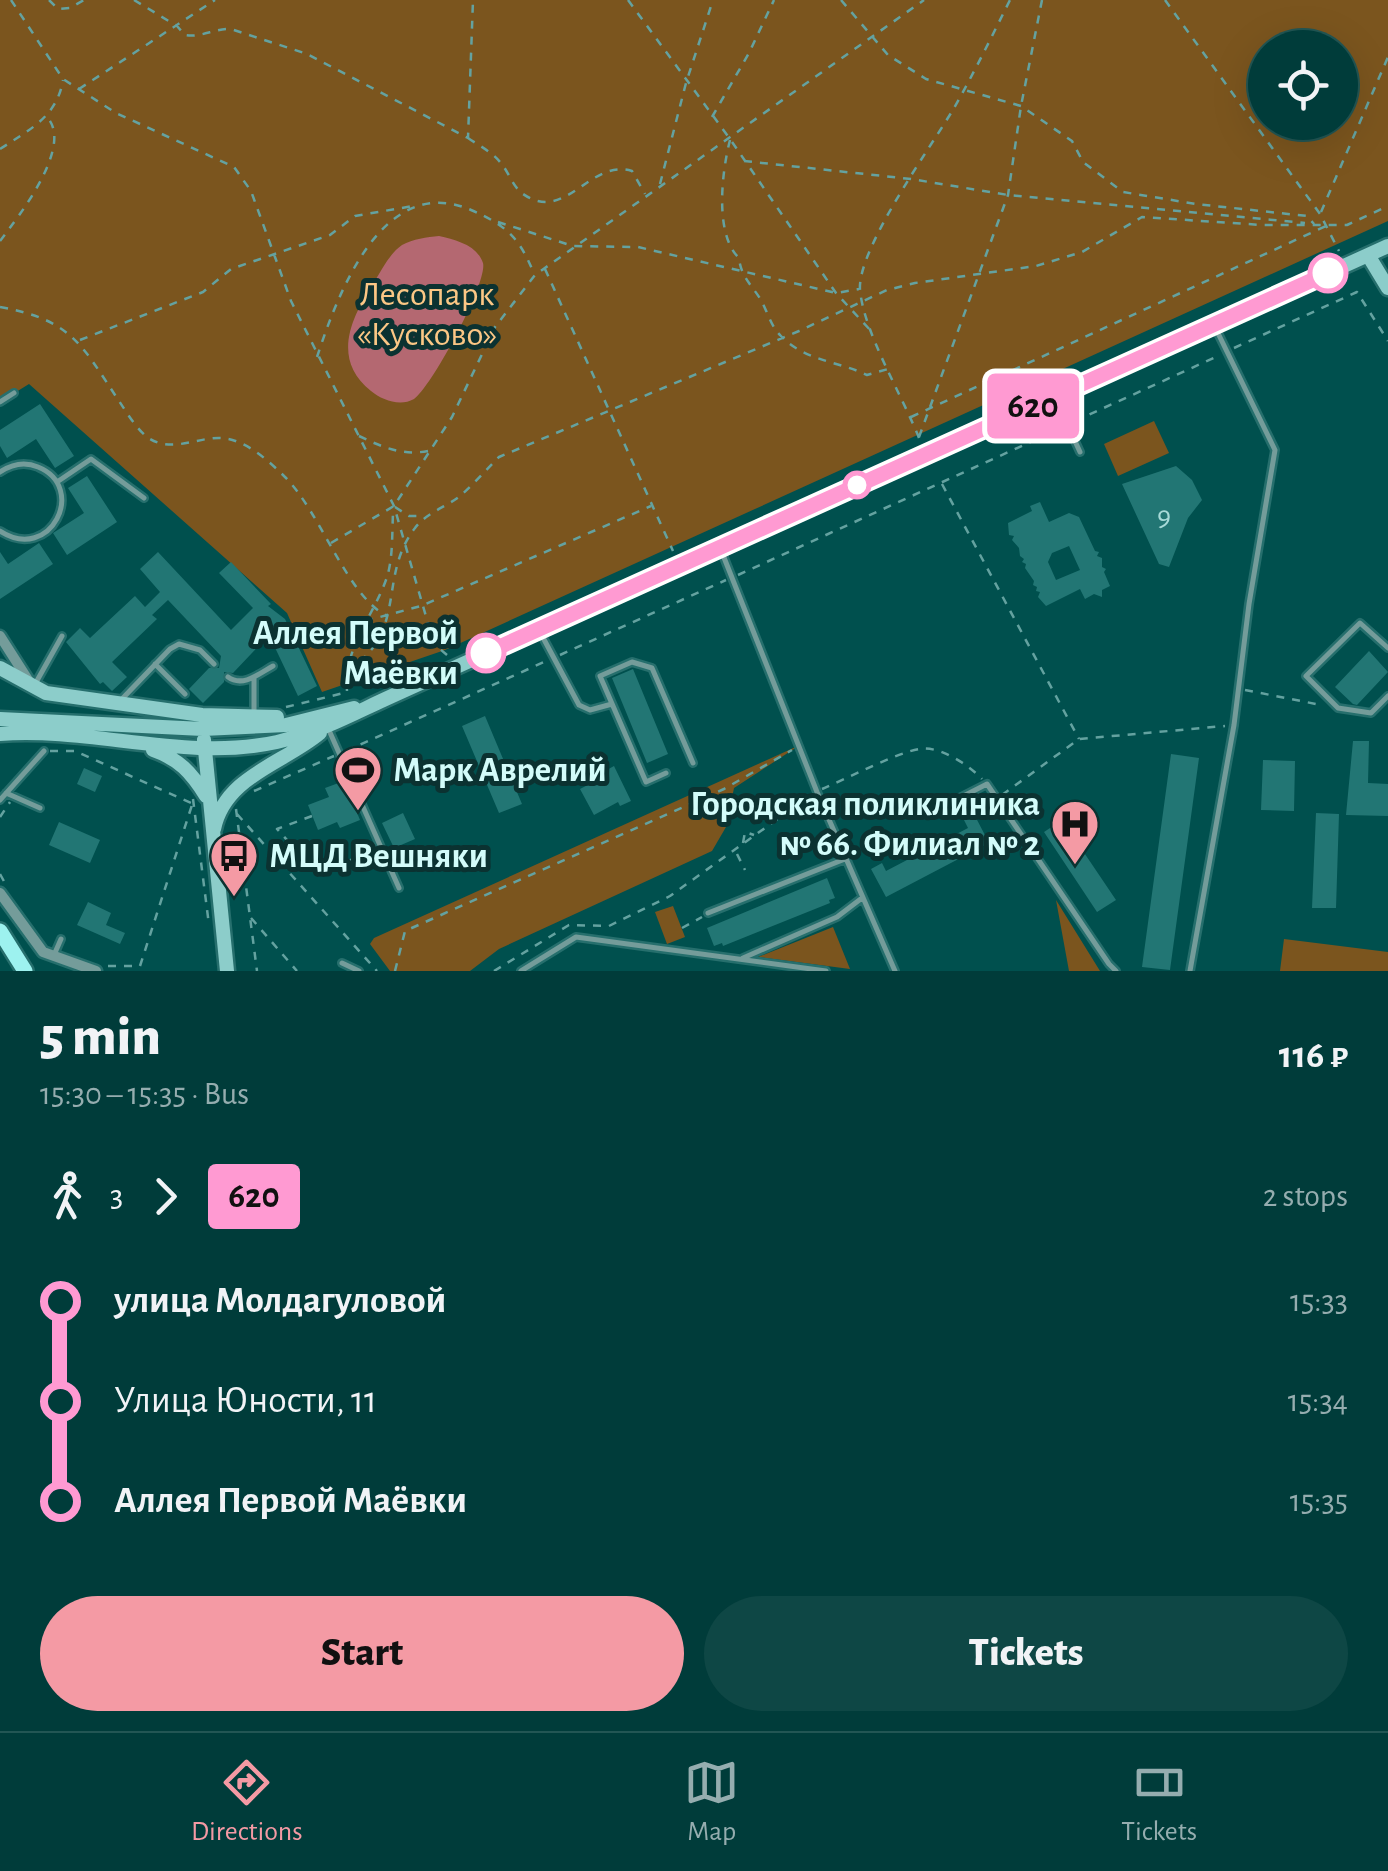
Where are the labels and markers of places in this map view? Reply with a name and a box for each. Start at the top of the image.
unlabelled marker [1309,254,1347,292]
unlabelled marker [844,472,870,498]
place label: Аллея Первой Маёвки [253,616,458,691]
marker: Аллея Первой Маёвки [467,634,505,672]
sports icon: Марк Аврелий [332,744,384,812]
place label: Марк Аврелий [393,753,607,788]
place label: Городская поликлиника № 66. Филиал № 2 [690,787,1040,862]
hospital icon: Городская поликлиника № 66. Филиал № 2 [1049,798,1101,866]
bus stop icon: МЦД Вешняки [208,830,260,898]
place label: МЦД Вешняки [269,839,488,874]

